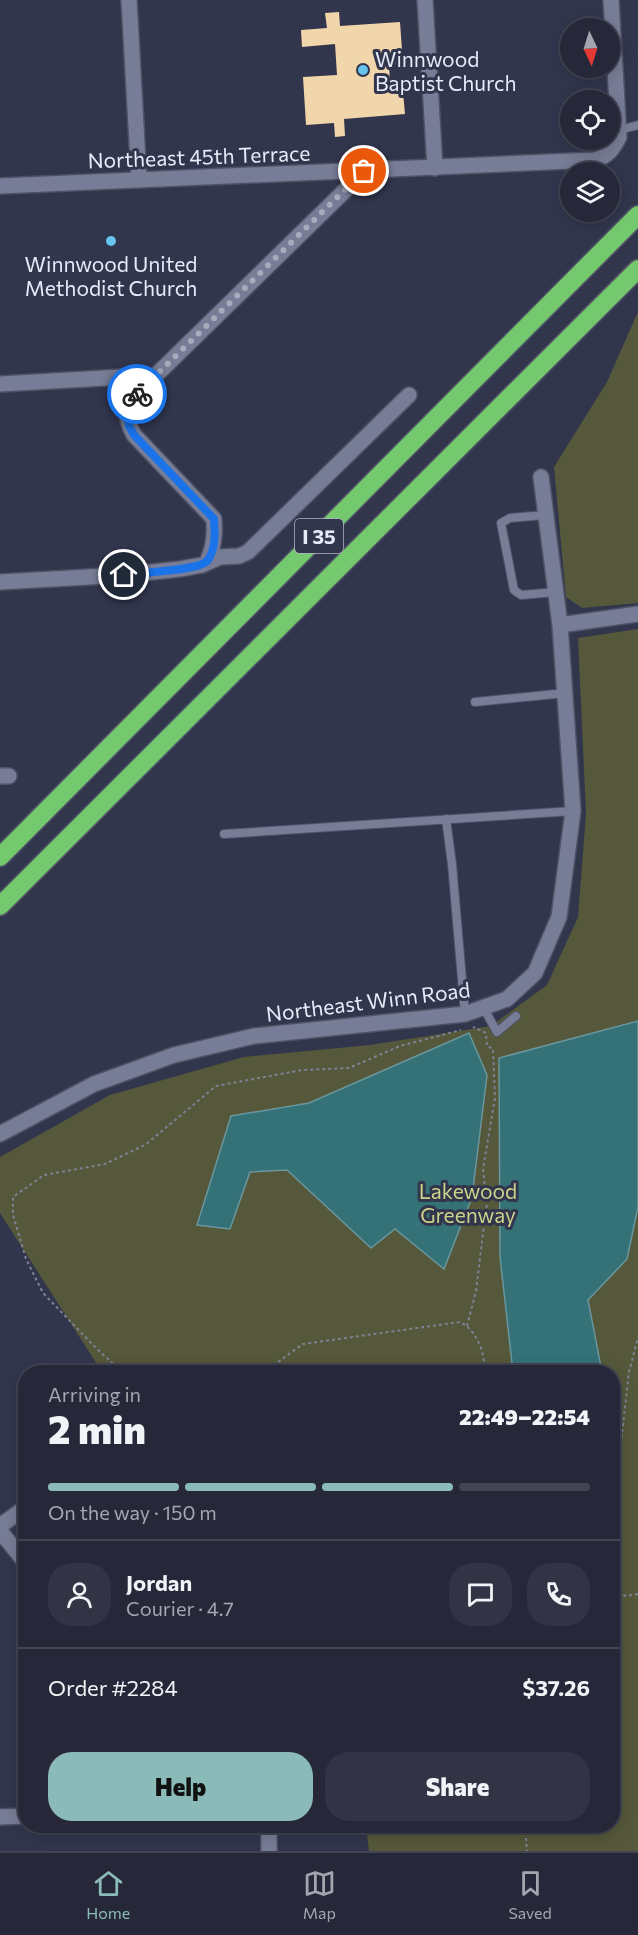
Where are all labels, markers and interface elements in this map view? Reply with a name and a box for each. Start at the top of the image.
north arrow [560,18,620,78]
map controls [560,18,620,222]
place label: Winnwood Baptist Church [375,46,517,95]
marker: Winnwood Baptist Church [356,63,370,77]
button: locate [560,90,620,150]
street label: Northeast 45th Terrace [87,140,311,172]
pin [338,145,389,196]
icon: bag [347,154,380,187]
button: layers [560,162,620,222]
marker: Winnwood United Methodist Church [104,234,118,248]
place label: Winnwood United Methodist Church [25,251,197,300]
courier [107,364,167,424]
icon: bike [121,378,154,411]
road number: I 35 [295,519,343,553]
pin [98,549,149,600]
icon: home [107,558,140,591]
street label: Northeast Winn Road [264,976,472,1026]
park label: Lakewood Greenway [419,1178,517,1227]
text: Arriving in [48,1382,141,1406]
text: 22:49–22:54 [459,1403,590,1430]
text: 2 min [48,1404,146,1452]
text: On the way · 150 m [48,1500,217,1524]
button: person [48,1563,111,1626]
button: chat [449,1563,512,1626]
button: phone [527,1563,590,1626]
text: Jordan [126,1569,192,1596]
text: Courier · 4.7 [126,1596,234,1620]
text: Order #2284 [48,1674,178,1701]
text: $37.26 [523,1674,590,1701]
button: Help [48,1752,313,1821]
button: Share [325,1752,590,1821]
tab: Home [86,1867,130,1922]
tab: Map [303,1867,336,1922]
tab: Saved [508,1867,552,1922]

